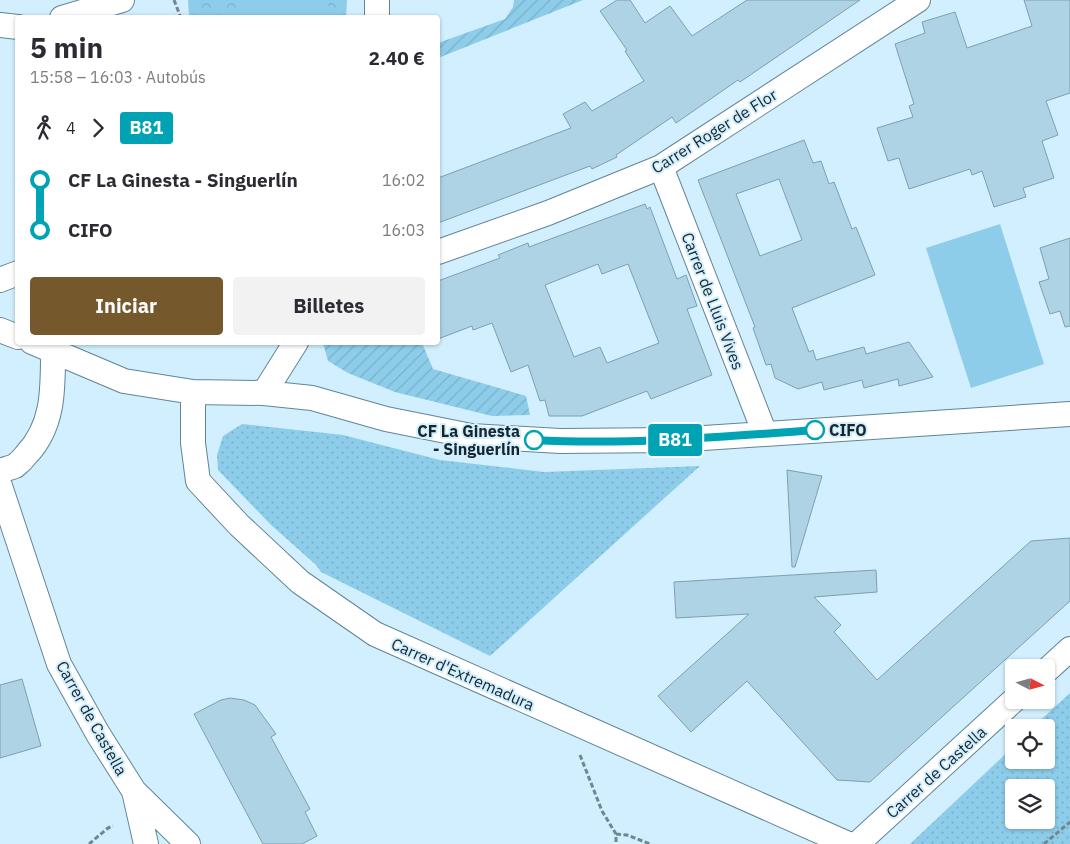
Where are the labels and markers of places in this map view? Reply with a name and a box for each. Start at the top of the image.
marker: CIFO [805,420,825,440]
place label: CIFO [829,420,867,440]
place label: CF La Ginesta - Singuerlín [417,421,520,459]
marker: CF La Ginesta - Singuerlín [524,430,544,450]

